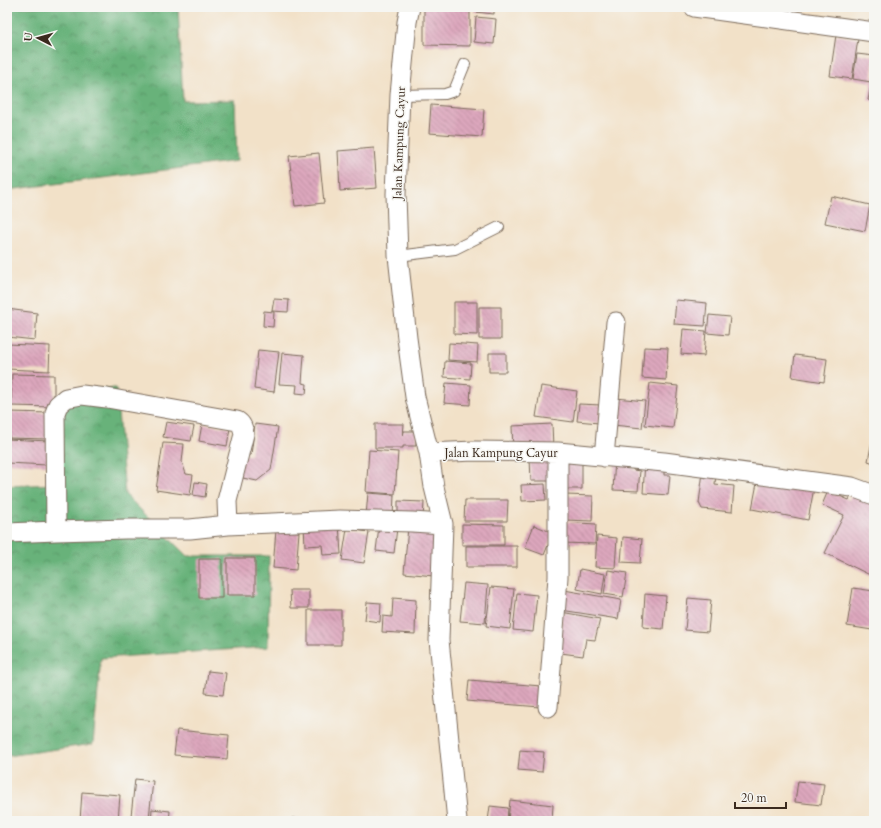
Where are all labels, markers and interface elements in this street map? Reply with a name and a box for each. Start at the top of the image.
north arrow [18,18,58,58]
text: U [21,32,36,42]
street label: Jalan Kampung Cayur [389,86,409,202]
street label: Jalan Kampung Cayur [442,445,558,461]
scale bar [735,784,786,810]
text: 20 m [741,790,768,806]

